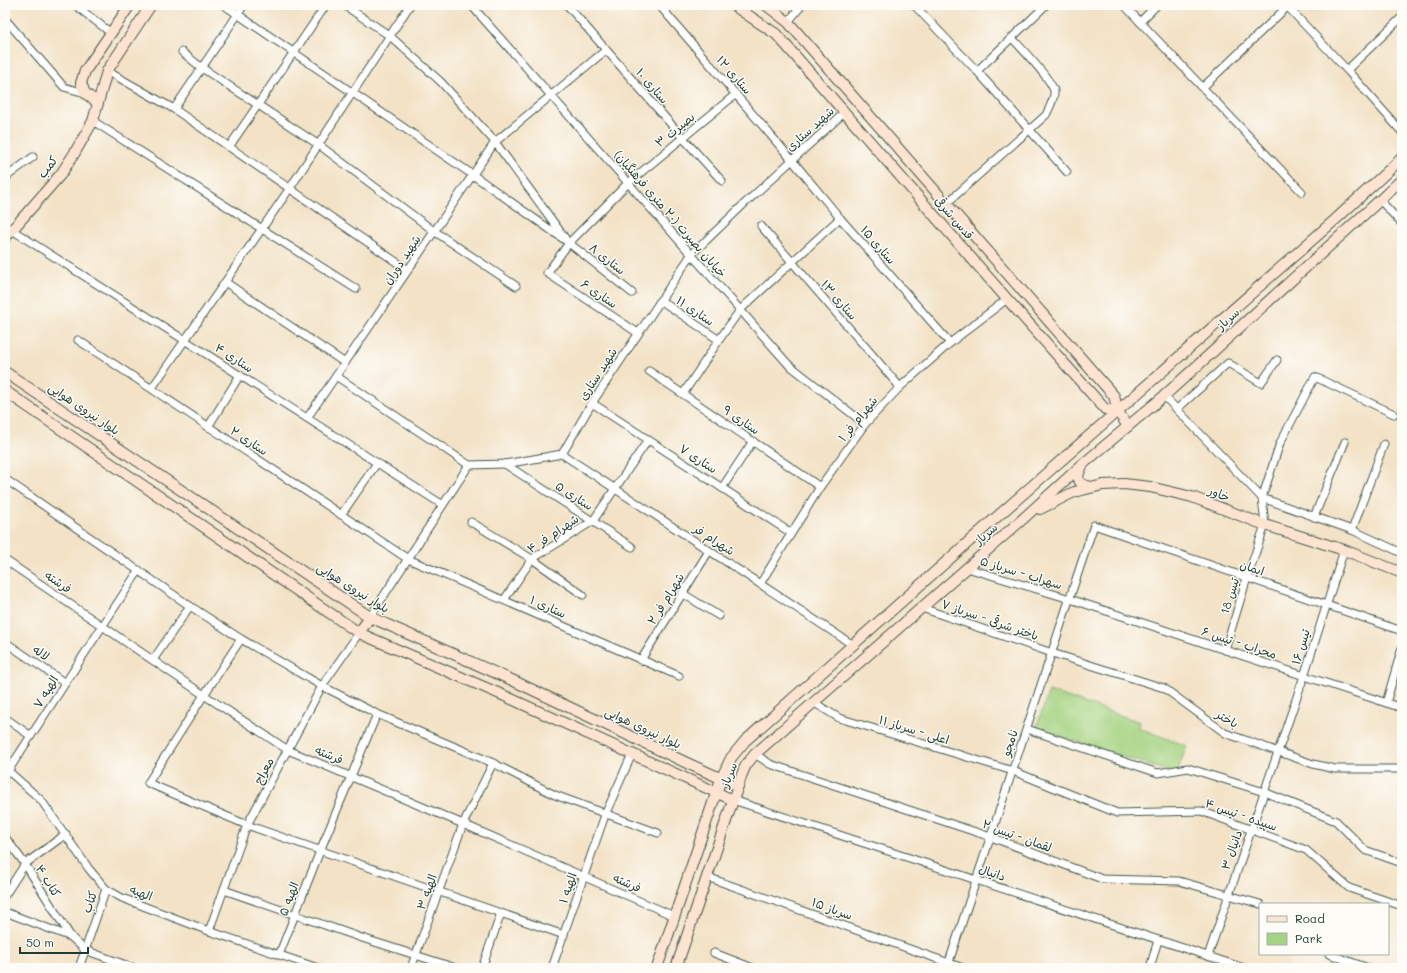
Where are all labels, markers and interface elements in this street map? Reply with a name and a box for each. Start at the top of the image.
street label: ستاری ۱۲ [714,52,756,97]
street label: ستاری ۱۰ [633,64,673,106]
street label: شهید ستاری [782,102,837,154]
street label: بصیرت ۳ [651,108,698,151]
street label: خیابان بصیرت (۲۰ متری فرهنگیان) [610,146,730,281]
street label: کمب [34,152,62,181]
street label: قدس شرقی [932,192,978,242]
street label: ستاری ۱۵ [858,222,900,267]
street label: شهید دوران [379,232,424,288]
street label: ستاری ۸ [586,239,629,277]
street label: ستاری ۶ [578,275,621,311]
street label: ستاری ۱۳ [818,276,861,323]
street label: ستاری ۱۱ [674,292,718,329]
street label: سرباز [1212,304,1243,334]
street label: ستاری ۴ [212,339,257,375]
street label: شهید ستاری [574,344,620,403]
street label: بلوار نیروی هوایی [45,378,123,439]
street label: شهرام فر ۱ [834,392,882,446]
street label: ستاری ۹ [720,401,763,437]
street label: ستاری ۲ [228,422,271,458]
street label: ستاری ۷ [677,440,721,476]
street label: ستاری ۵ [553,477,597,513]
street label: خاور [1205,481,1232,505]
street label: شهرام فر ۴ [524,510,582,558]
street label: شهرام فر [689,519,738,560]
street label: سرباز [970,519,1001,549]
street label: سهراب - سرباز ۵ [978,552,1064,593]
street label: ایمان [1238,555,1267,579]
street label: بلوار نیروی هوایی [314,558,393,617]
street label: فرشته [42,566,75,596]
street label: شهرام فر ۲ [643,570,689,628]
street label: تیس 18 [1216,575,1242,616]
street label: ستاری ۱ [528,591,569,621]
street label: باختر شرقی - سرباز ۷ [939,595,1041,644]
street label: محراب - تیس ۶ [1199,622,1279,663]
street label: تیس ۱۶ [1287,626,1313,666]
street label: لاله [30,641,53,664]
street label: الهیه ۷ [29,672,61,711]
street label: بلوار نیروی هوایی [602,702,684,753]
street label: باختر [1212,705,1242,732]
street label: اعلی - سرباز ۱۱ [877,711,951,748]
street label: نامجو [997,727,1022,759]
street label: فرشته [313,741,346,767]
street label: معراج [249,754,279,788]
street label: سرباز [715,760,741,791]
street label: سپیده - تیس ۴ [1203,794,1279,835]
street label: لقمان - تیس ۲ [981,815,1054,855]
street label: دانیال ۳ [1217,828,1245,872]
street label: دانیال [977,860,1008,884]
street label: کتاب ۴ [32,861,65,900]
street label: فرشته [611,869,644,895]
street label: الهیه ۱ [554,870,580,905]
street label: الهیه ۳ [412,872,440,912]
street label: الهیه ۵ [274,879,302,918]
street label: الهیه [128,880,155,904]
street label: کتاب [78,888,101,915]
street label: سرباز ۱۵ [809,893,855,924]
legend [1259,903,1389,955]
text: Road [1295,910,1325,926]
scale bar [20,929,88,955]
text: Park [1295,930,1322,946]
text: 50 m [26,934,54,950]

